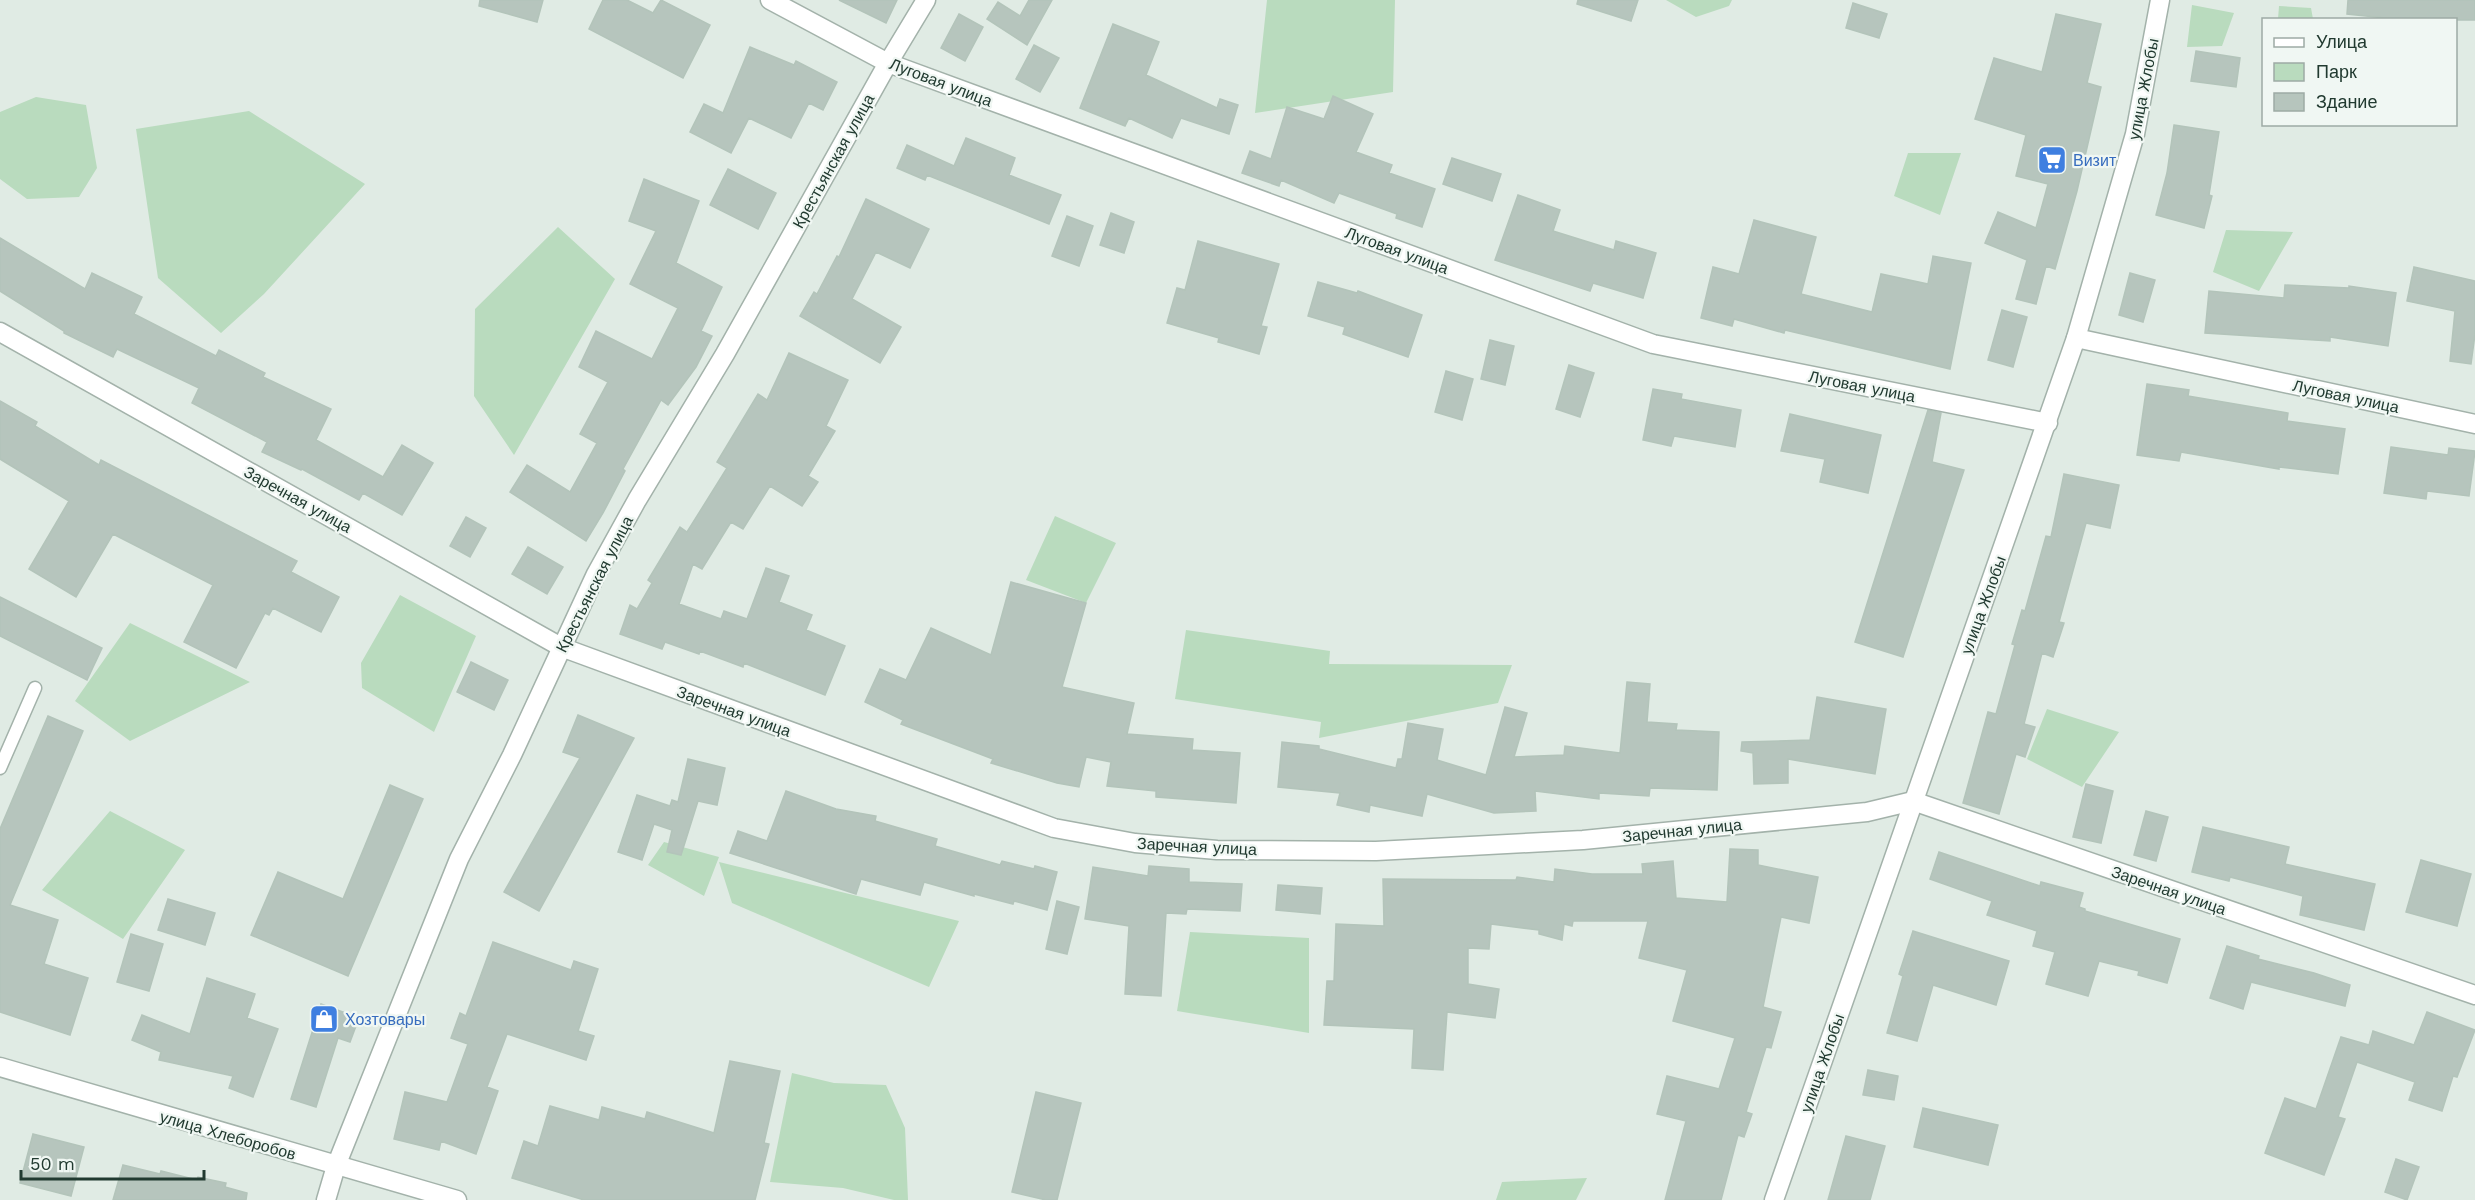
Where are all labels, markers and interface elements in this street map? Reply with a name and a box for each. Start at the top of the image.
legend [2262,18,2457,126]
text: Улица [2316,31,2368,52]
street label: улица Жлобы [2124,37,2163,142]
street label: Луговая улица [887,54,995,111]
text: Парк [2316,61,2357,82]
street label: Крестьянская улица [789,91,878,232]
text: Здание [2316,91,2377,112]
supermarket icon: Визит [2036,144,2068,176]
place label: Визит [2073,151,2117,170]
street label: Луговая улица [1343,223,1451,278]
street label: Луговая улица [1807,367,1917,406]
street label: Луговая улица [2291,376,2401,417]
street label: Заречная улица [241,462,355,537]
street label: Крестьянская улица [552,513,637,656]
street label: улица Жлобы [1957,553,2010,657]
street label: Заречная улица [674,682,794,741]
street label: Заречная улица [1621,815,1743,846]
street label: Заречная улица [1137,834,1257,859]
street label: Заречная улица [2109,862,2229,919]
shop icon: Хозтовары [308,1003,340,1035]
place label: Хозтовары [345,1010,425,1029]
street label: улица Жлобы [1797,1011,1848,1115]
street label: улица Хлеборобов [158,1107,298,1164]
scale bar [21,1143,204,1181]
text: 50 m [30,1153,75,1174]

